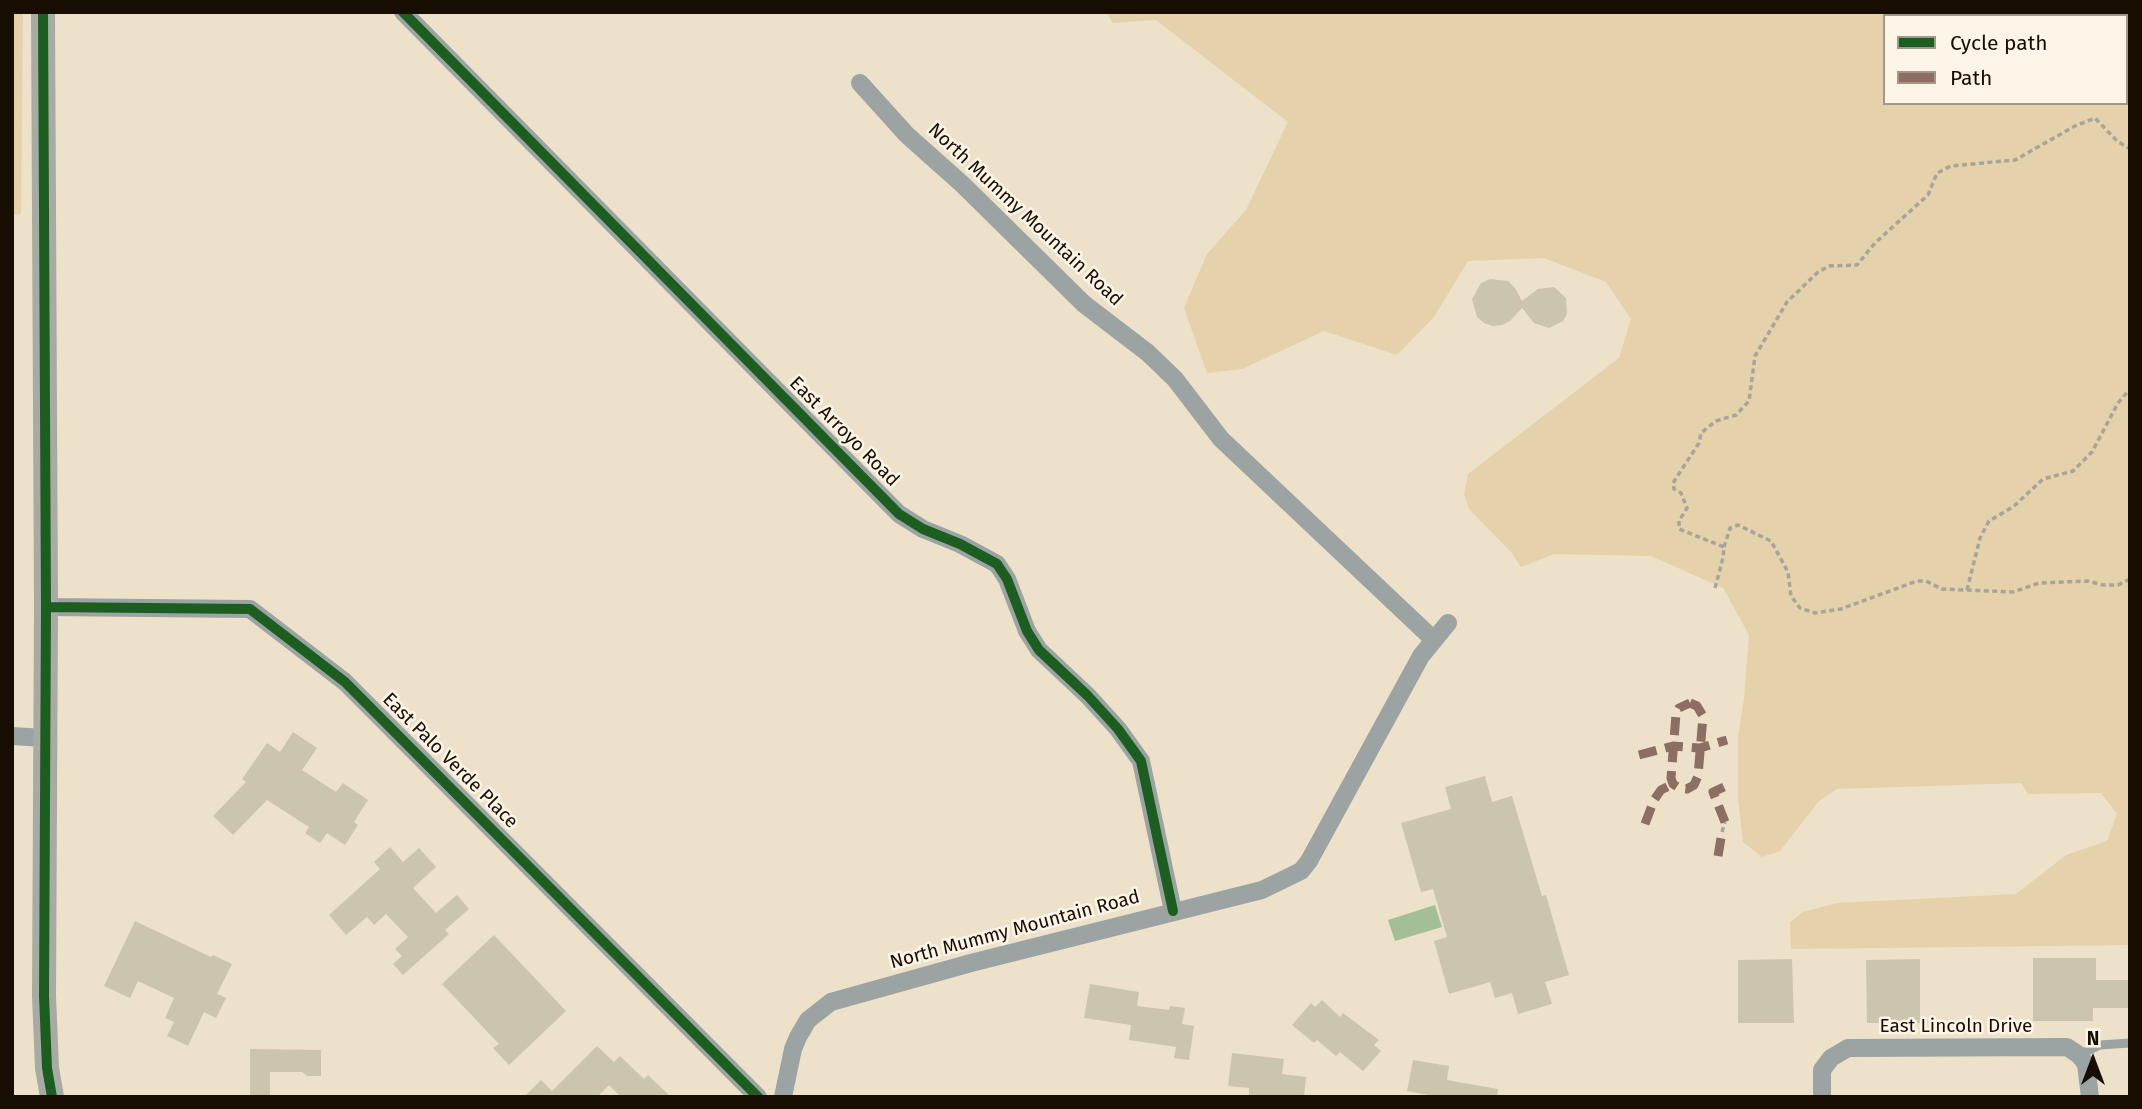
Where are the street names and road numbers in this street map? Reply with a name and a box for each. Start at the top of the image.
street label: North Mummy Mountain Road [923,119,1127,311]
street label: East Arroyo Road [784,372,904,492]
street label: East Palo Verde Place [377,688,523,834]
street label: North Mummy Mountain Road [888,886,1142,974]
street label: East Lincoln Drive [1880,1016,2032,1038]

